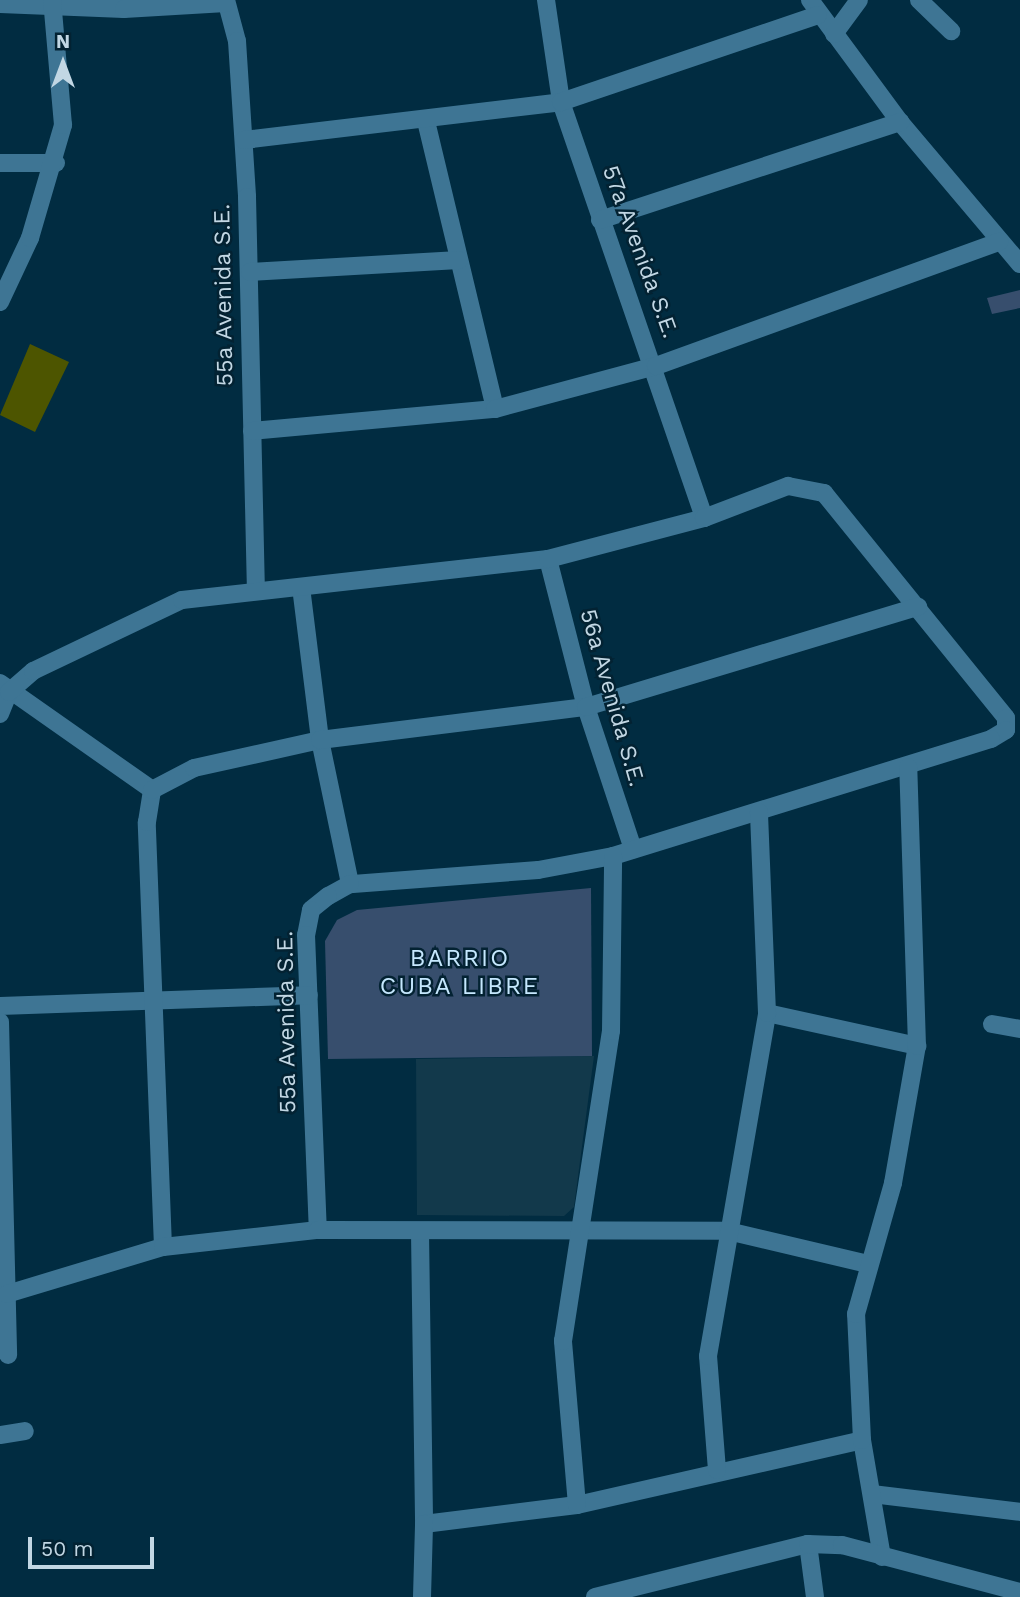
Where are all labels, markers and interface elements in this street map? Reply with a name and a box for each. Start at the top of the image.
north arrow [28,28,98,98]
text: N [56,30,70,53]
street label: 57a Avenida S.E. [596,161,684,343]
street label: 55a Avenida S.E. [209,202,239,388]
street label: 56a Avenida S.E. [573,605,651,791]
street label: 55a Avenida S.E. [272,929,302,1115]
district label: BARRIO CUBA LIBRE [381,945,539,1001]
scale bar [32,1524,158,1568]
text: 50 m [41,1536,93,1561]

